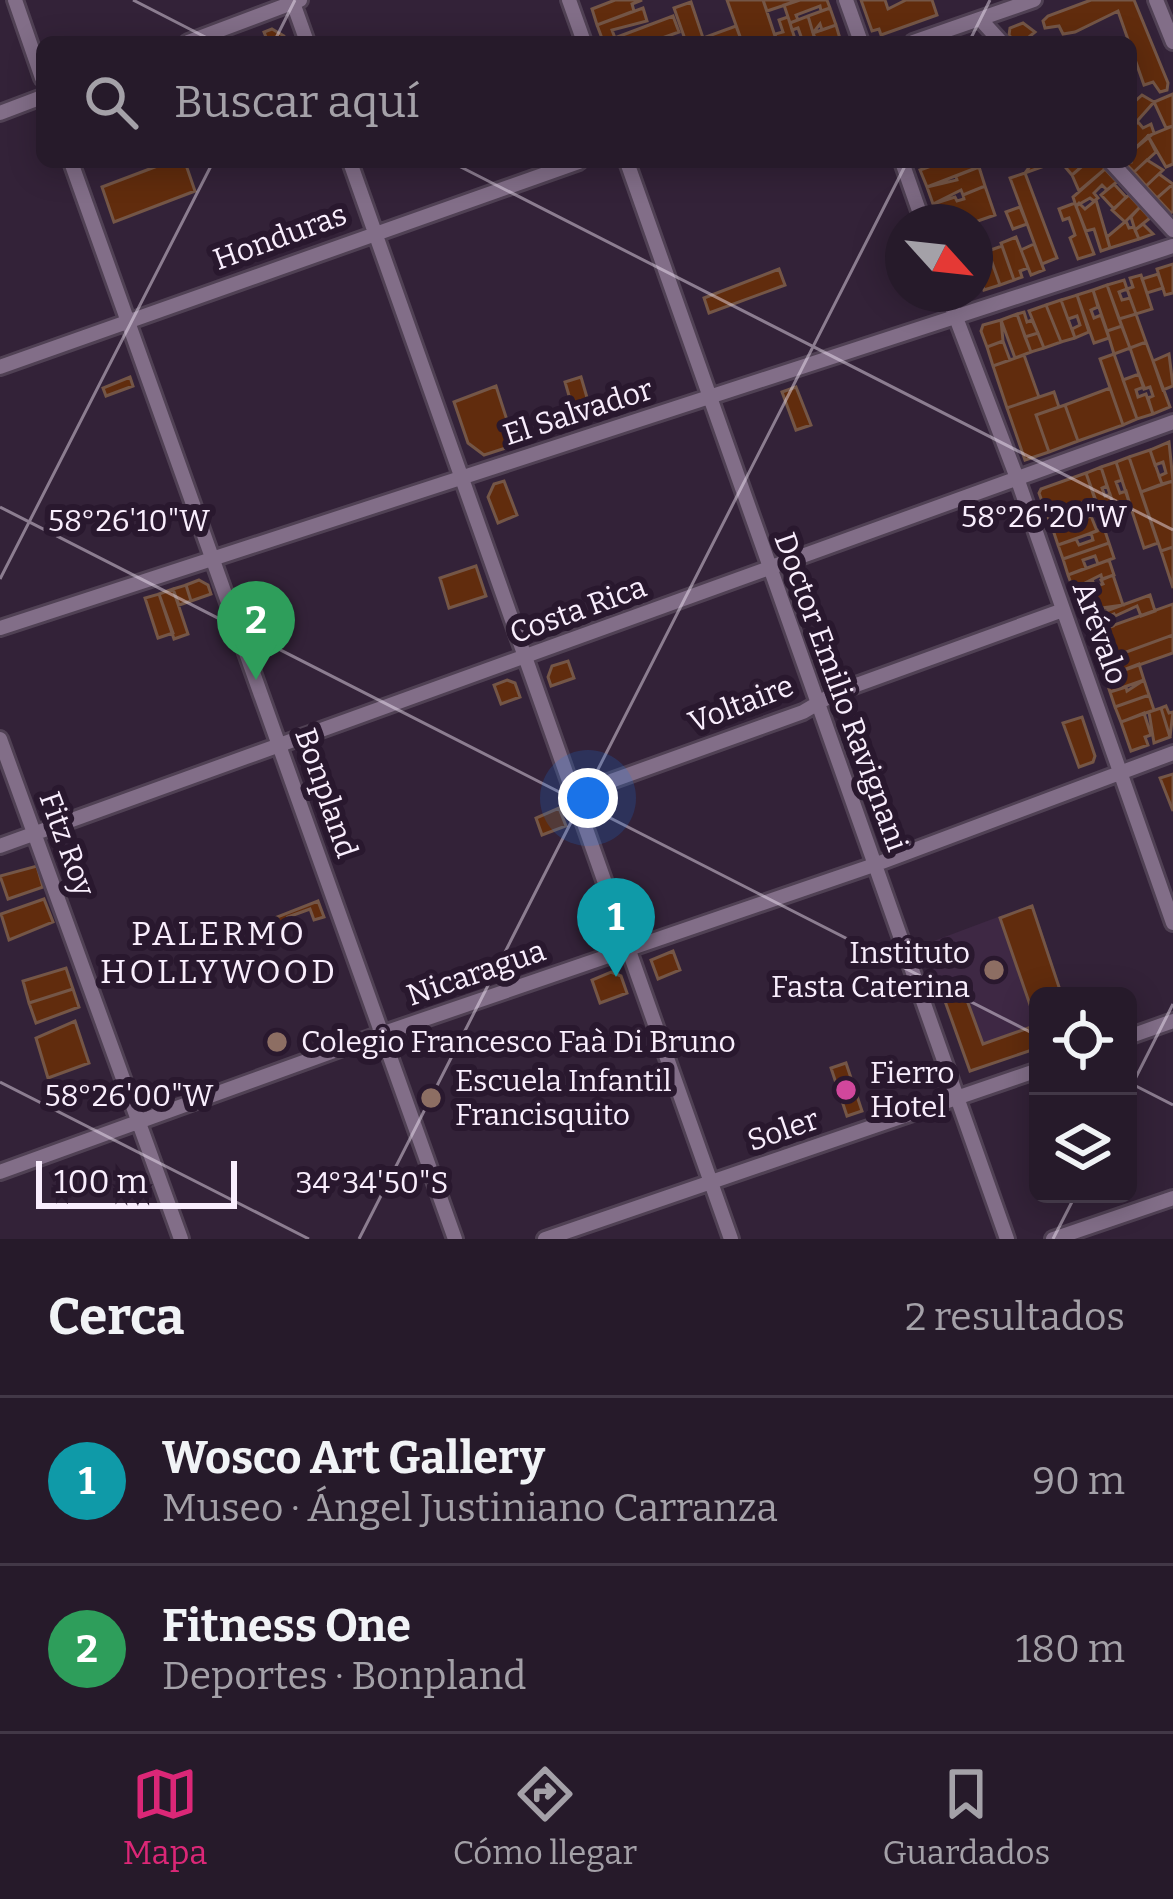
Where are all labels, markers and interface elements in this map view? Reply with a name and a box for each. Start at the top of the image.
search box [36,36,1137,168]
icon: search [78,69,144,135]
text: Buscar aquí [174,75,419,129]
street label: Honduras [208,196,352,278]
north arrow [885,204,993,312]
street label: El Salvador [499,371,657,453]
text: 58°26'20"W [961,499,1127,535]
text: 58°26'10"W [48,503,210,539]
street label: Doctor Emilio Ravignani [767,528,915,856]
street label: Costa Rica [505,569,651,651]
street label: Arévalo [1065,577,1135,689]
pin: 2 [217,581,295,680]
street label: Voltaire [683,668,799,740]
street label: Bonpland [287,724,365,863]
your location [558,768,618,828]
street label: Fitz Roy [32,787,102,901]
pin: 1 [577,878,655,977]
district label: PALERMO HOLLYWOOD [100,914,338,992]
street label: Nicaragua [402,932,550,1014]
place label: Instituto Fasta Caterina [771,935,970,1005]
marker: Instituto Fasta Caterina [981,957,1007,983]
map controls [1029,987,1137,1203]
button: locate [1029,987,1137,1095]
place label: Colegio Francesco Faà Di Bruno [301,1024,736,1060]
marker: Colegio Francesco Faà Di Bruno [264,1029,290,1055]
place label: Fierro Hotel [870,1055,954,1125]
place label: Escuela Infantil Francisquito [455,1063,672,1133]
marker: Fierro Hotel [833,1077,859,1103]
text: 58°26'00"W [44,1078,214,1114]
marker: Escuela Infantil Francisquito [418,1085,444,1111]
button: layers [1029,1095,1137,1203]
street label: Soler [743,1101,823,1159]
scale bar [36,1155,237,1208]
text: 100 m [54,1162,148,1202]
text: 34°34'50"S [296,1165,448,1201]
text: Cerca [48,1286,184,1348]
text: 2 resultados [905,1294,1125,1340]
text: Wosco Art Gallery [162,1431,545,1485]
text: 1 [79,1458,95,1504]
text: 90 m [1032,1458,1125,1504]
text: Museo · Ángel Justiniano Carranza [162,1485,778,1531]
text: Fitness One [162,1599,411,1653]
text: 2 [76,1626,98,1672]
text: 180 m [1016,1626,1125,1672]
text: Deportes · Bonpland [162,1653,526,1699]
tab: Mapa [123,1761,207,1873]
tab: Cómo llegar [453,1761,637,1873]
tab: Guardados [882,1761,1050,1873]

